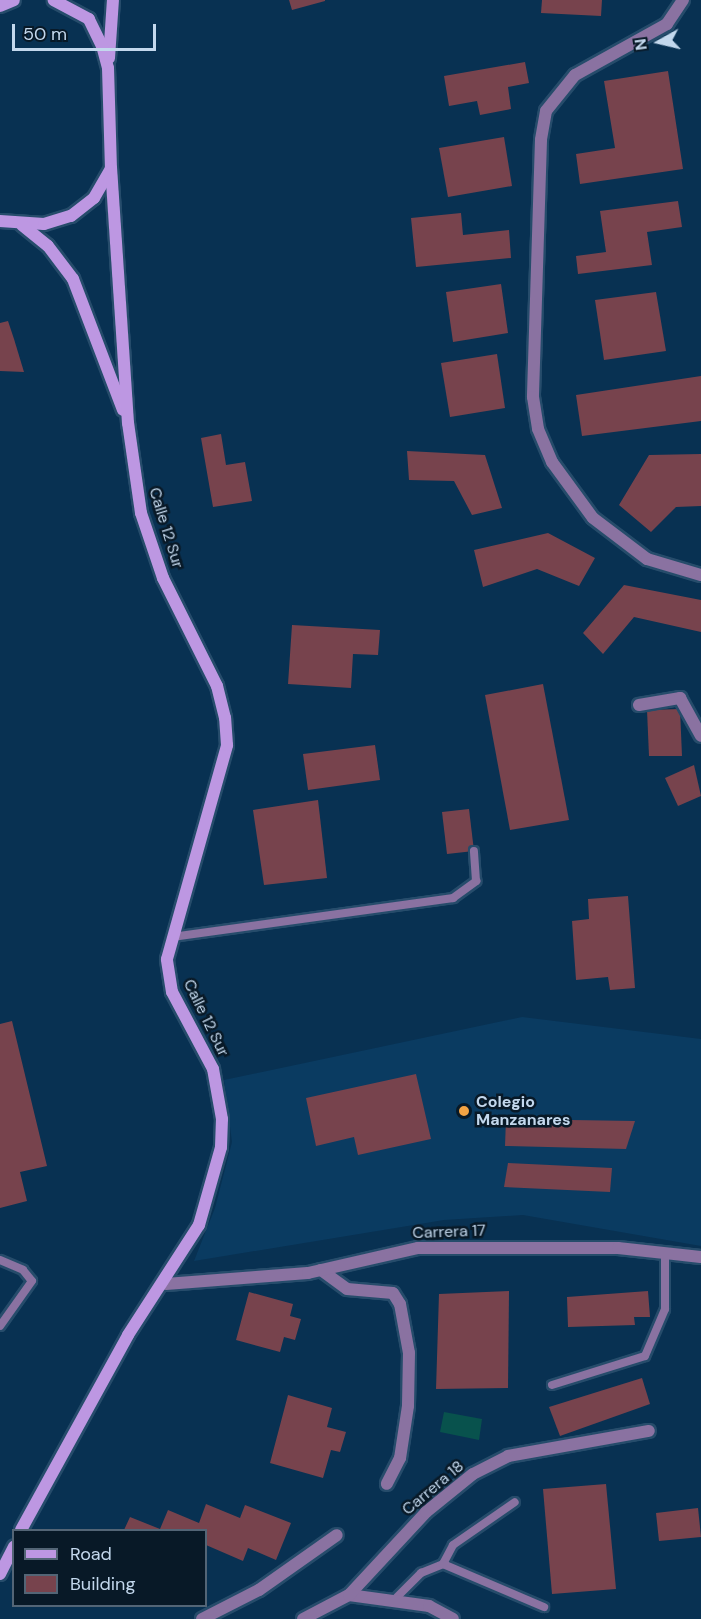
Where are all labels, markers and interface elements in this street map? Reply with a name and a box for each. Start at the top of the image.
scale bar [15,12,159,50]
north arrow [629,12,689,72]
text: 50 m [23,22,67,46]
text: N [629,37,652,52]
street label: Calle 12 Sur [145,485,187,571]
street label: Calle 12 Sur [179,976,233,1060]
place label: Colegio Manzanares [476,1092,570,1130]
marker: Colegio Manzanares [457,1104,471,1118]
street label: Carrera 17 [412,1221,486,1243]
street label: Carrera 18 [398,1457,468,1519]
legend [12,1529,207,1607]
text: Road [70,1542,112,1566]
text: Building [70,1572,135,1596]

